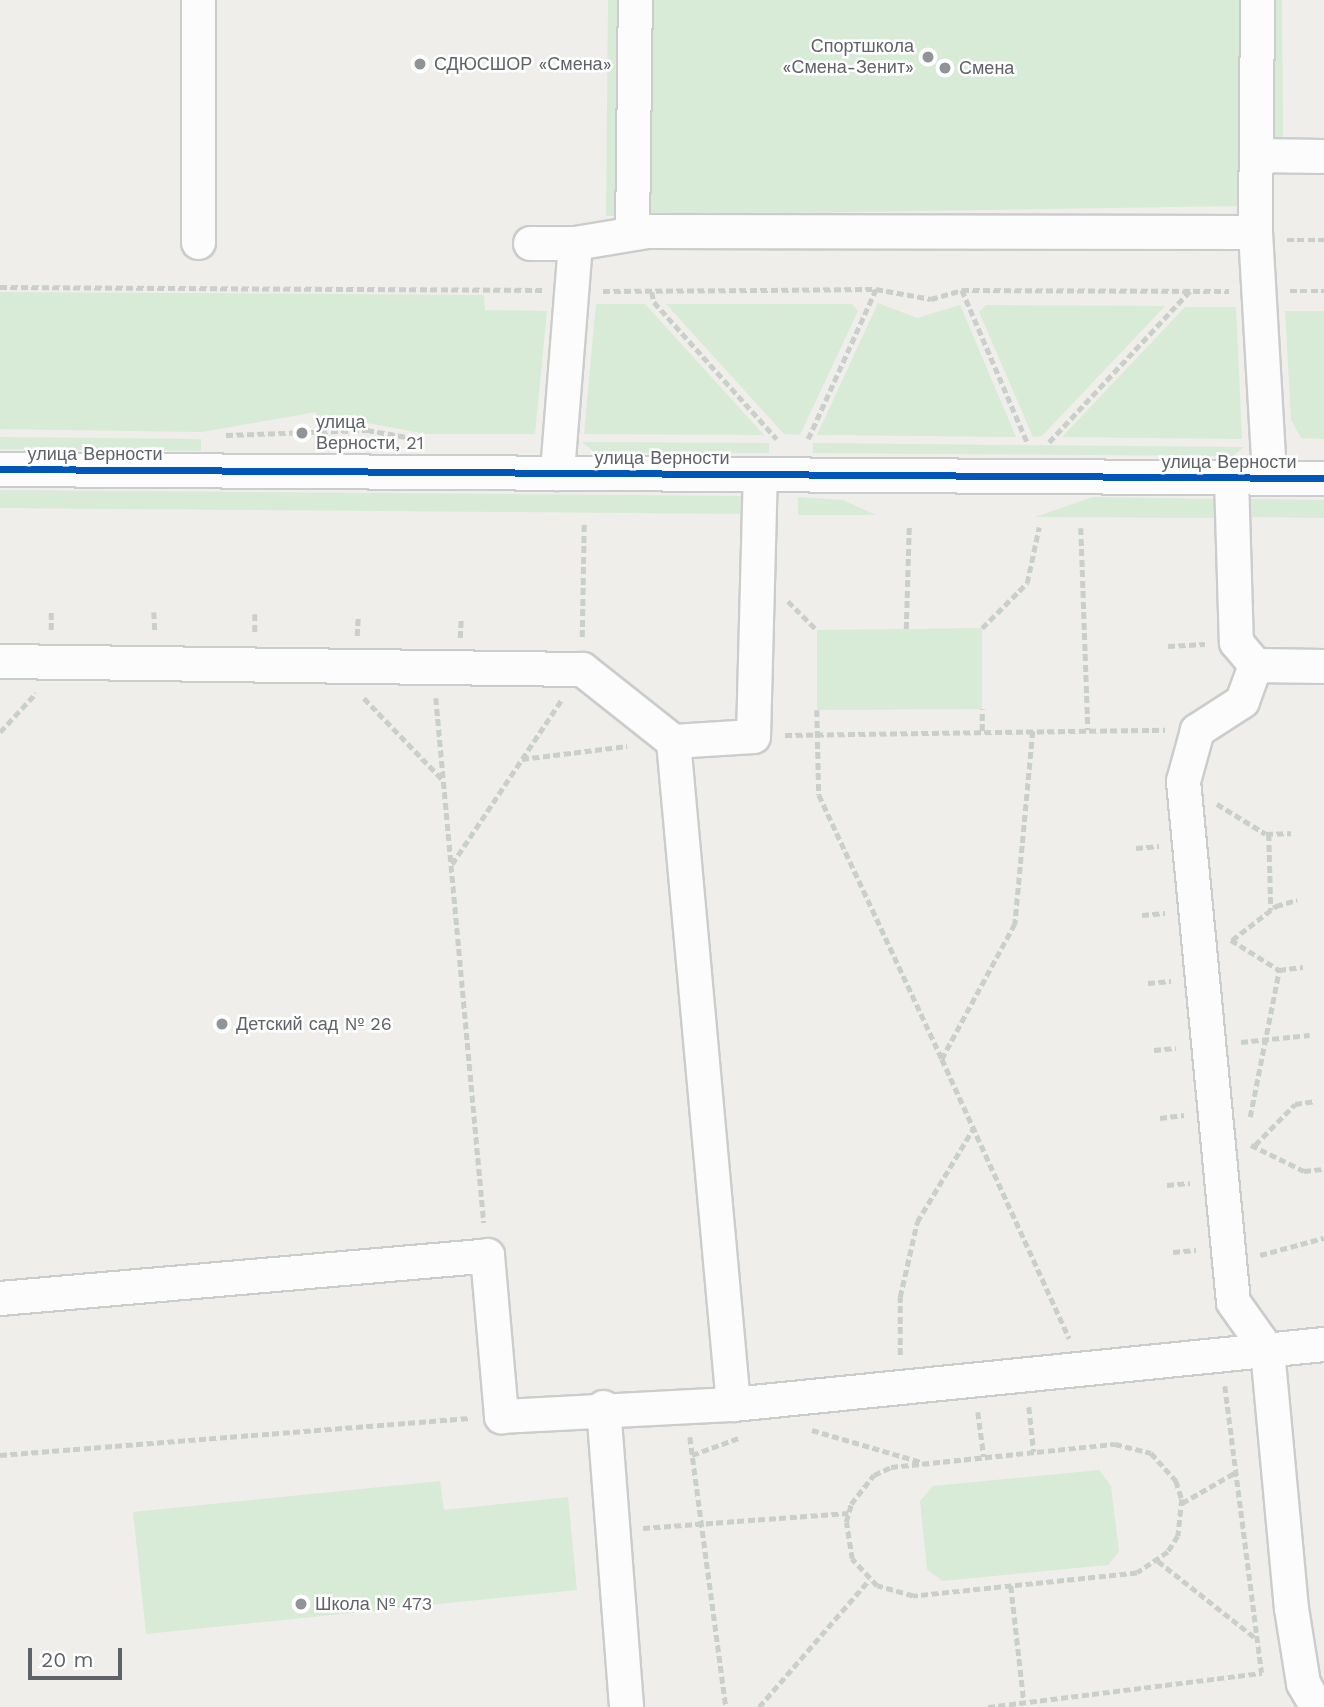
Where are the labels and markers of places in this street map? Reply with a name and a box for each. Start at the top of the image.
place label: Спортшкола «Смена-Зенит» [783,36,914,78]
marker: Спортшкола «Смена-Зенит» [920,49,936,65]
place label: СДЮСШОР «Смена» [434,53,612,75]
marker: СДЮСШОР «Смена» [412,56,428,72]
place label: Смена [959,57,1014,79]
marker: Смена [937,60,953,76]
place label: улица Верности, 21 [316,412,424,454]
marker: улица Верности, 21 [294,425,310,441]
place label: Детский сад № 26 [236,1013,392,1035]
marker: Детский сад № 26 [214,1016,230,1032]
place label: Школа № 473 [315,1593,432,1615]
marker: Школа № 473 [293,1596,309,1612]

